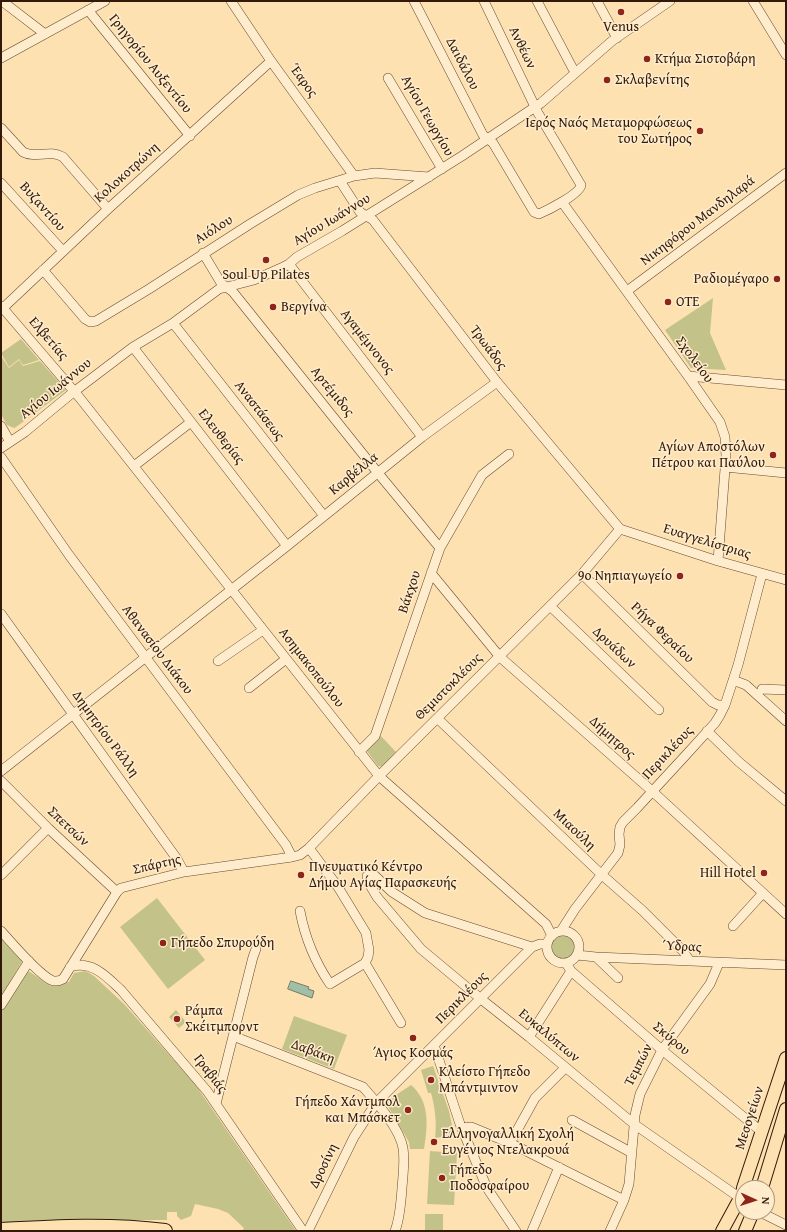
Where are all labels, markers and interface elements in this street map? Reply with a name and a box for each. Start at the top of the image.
marker: Venus [616,7,626,17]
street label: Γρηγορίου Αυξεντίου [105,11,195,117]
place label: Venus [603,19,639,35]
street label: Ανθέων [505,24,539,72]
street label: Δαιδάλου [442,35,482,93]
place label: Κτήμα Σιστοβάρη [655,51,756,67]
marker: Κτήμα Σιστοβάρη [642,54,652,64]
street label: Έαρος [285,61,321,101]
place label: Σκλαβενίτης [615,72,689,88]
street label: Αγίου Γεωργίου [397,73,457,159]
marker: Σκλαβενίτης [602,75,612,85]
place label: Ιερός Ναός Μεταμορφώσεως του Σωτήρος [525,115,692,148]
marker: Ιερός Ναός Μεταμορφώσεως του Σωτήρος [695,126,705,136]
street label: Κολοκοτρώνη [91,139,163,207]
street label: Νικηφόρου Μανδηλαρά [637,172,759,270]
street label: Βυζαντίου [15,179,69,235]
street label: Αγίου Ιωάννου [290,190,374,250]
street label: Αιόλου [192,212,236,248]
marker: Soul Up Pilates [261,255,271,265]
place label: Soul Up Pilates [222,267,310,283]
place label: Ραδιομέγαρο [694,271,769,287]
marker: Ραδιομέγαρο [772,274,782,284]
place label: ΟΤΕ [676,294,699,310]
marker: ΟΤΕ [663,297,673,307]
place label: Βεργίνα [281,299,327,315]
marker: Βεργίνα [268,302,278,312]
street label: Αγαμέμνονος [336,306,398,378]
street label: Ελβετίας [25,314,71,364]
street label: Τρωάδος [466,322,510,374]
street label: Σχολείου [671,333,717,387]
street label: Αγίου Ιωάννου [17,355,95,423]
street label: Αρτέμιδος [307,364,357,420]
street label: Αναστάσεως [230,378,288,444]
street label: Ελευθερίας [194,406,248,468]
place label: Αγίων Αποστόλων Πέτρου και Παύλου [652,439,765,472]
street label: Καρβέλλα [326,449,382,499]
marker: Αγίων Αποστόλων Πέτρου και Παύλου [768,450,778,460]
street label: Ευαγγελίστριας [661,521,753,563]
street label: Βάκχου [395,568,425,616]
place label: 9ο Νηπιαγωγείο [578,568,672,584]
marker: 9ο Νηπιαγωγείο [675,571,685,581]
street label: Ρήγα Φεραίου [627,599,697,667]
street label: Αθανασίου Διάκου [118,602,196,698]
street label: Δρυάδων [589,623,639,673]
street label: Ασημακοπούλου [275,625,347,711]
street label: Θεμιστοκλέους [412,650,486,724]
street label: Δημητρίου Ράλλη [68,688,142,780]
street label: Δήμητρος [586,713,638,763]
street label: Περικλέους [639,723,697,783]
street label: Σπετσών [44,804,92,850]
street label: Μιαούλη [549,806,599,854]
street label: Σπάρτης [131,851,183,879]
place label: Πνευματικό Κέντρο Δήμου Αγίας Παρασκευής [309,859,456,892]
place label: Hill Hotel [700,865,756,881]
marker: Hill Hotel [759,868,769,878]
marker: Πνευματικό Κέντρο Δήμου Αγίας Παρασκευής [296,870,306,880]
place label: Γήπεδο Σπυρούδη [171,935,274,951]
marker: Γήπεδο Σπυρούδη [158,938,168,948]
street label: Ύδρας [662,938,702,956]
street label: Περικλέους [432,968,492,1028]
place label: Ράμπα Σκέιτμπορντ [185,1003,259,1036]
street label: Ευκαλύπτων [515,1006,583,1066]
marker: Ράμπα Σκέιτμπορντ [172,1014,182,1024]
street label: Σκύρου [649,1019,693,1059]
marker: Άγιος Κοσμάς [408,1033,418,1043]
street label: Δαβάκη [289,1036,337,1068]
street label: Τεμπών [621,1041,657,1089]
place label: Άγιος Κοσμάς [373,1045,453,1061]
street label: Γραβιάς [190,1051,230,1097]
place label: Κλείστο Γήπεδο Μπάντμιντον [439,1064,530,1096]
marker: Κλείστο Γήπεδο Μπάντμιντον [426,1075,436,1085]
street label: Μεσογείων [732,1084,768,1152]
place label: Γήπεδο Χάντμπολ και Μπάσκετ [295,1094,400,1126]
marker: Γήπεδο Χάντμπολ και Μπάσκετ [403,1105,413,1115]
place label: Ελληνογαλλική Σχολή Ευγένιος Ντελακρουά [442,1126,574,1158]
marker: Ελληνογαλλική Σχολή Ευγένιος Ντελακρουά [429,1137,439,1147]
street label: Δροσίνη [306,1141,342,1191]
place label: Γήπεδο Ποδοσφαίρου [450,1162,529,1194]
marker: Γήπεδο Ποδοσφαίρου [437,1173,447,1183]
north arrow [735,1180,775,1220]
text: N [758,1196,774,1205]

